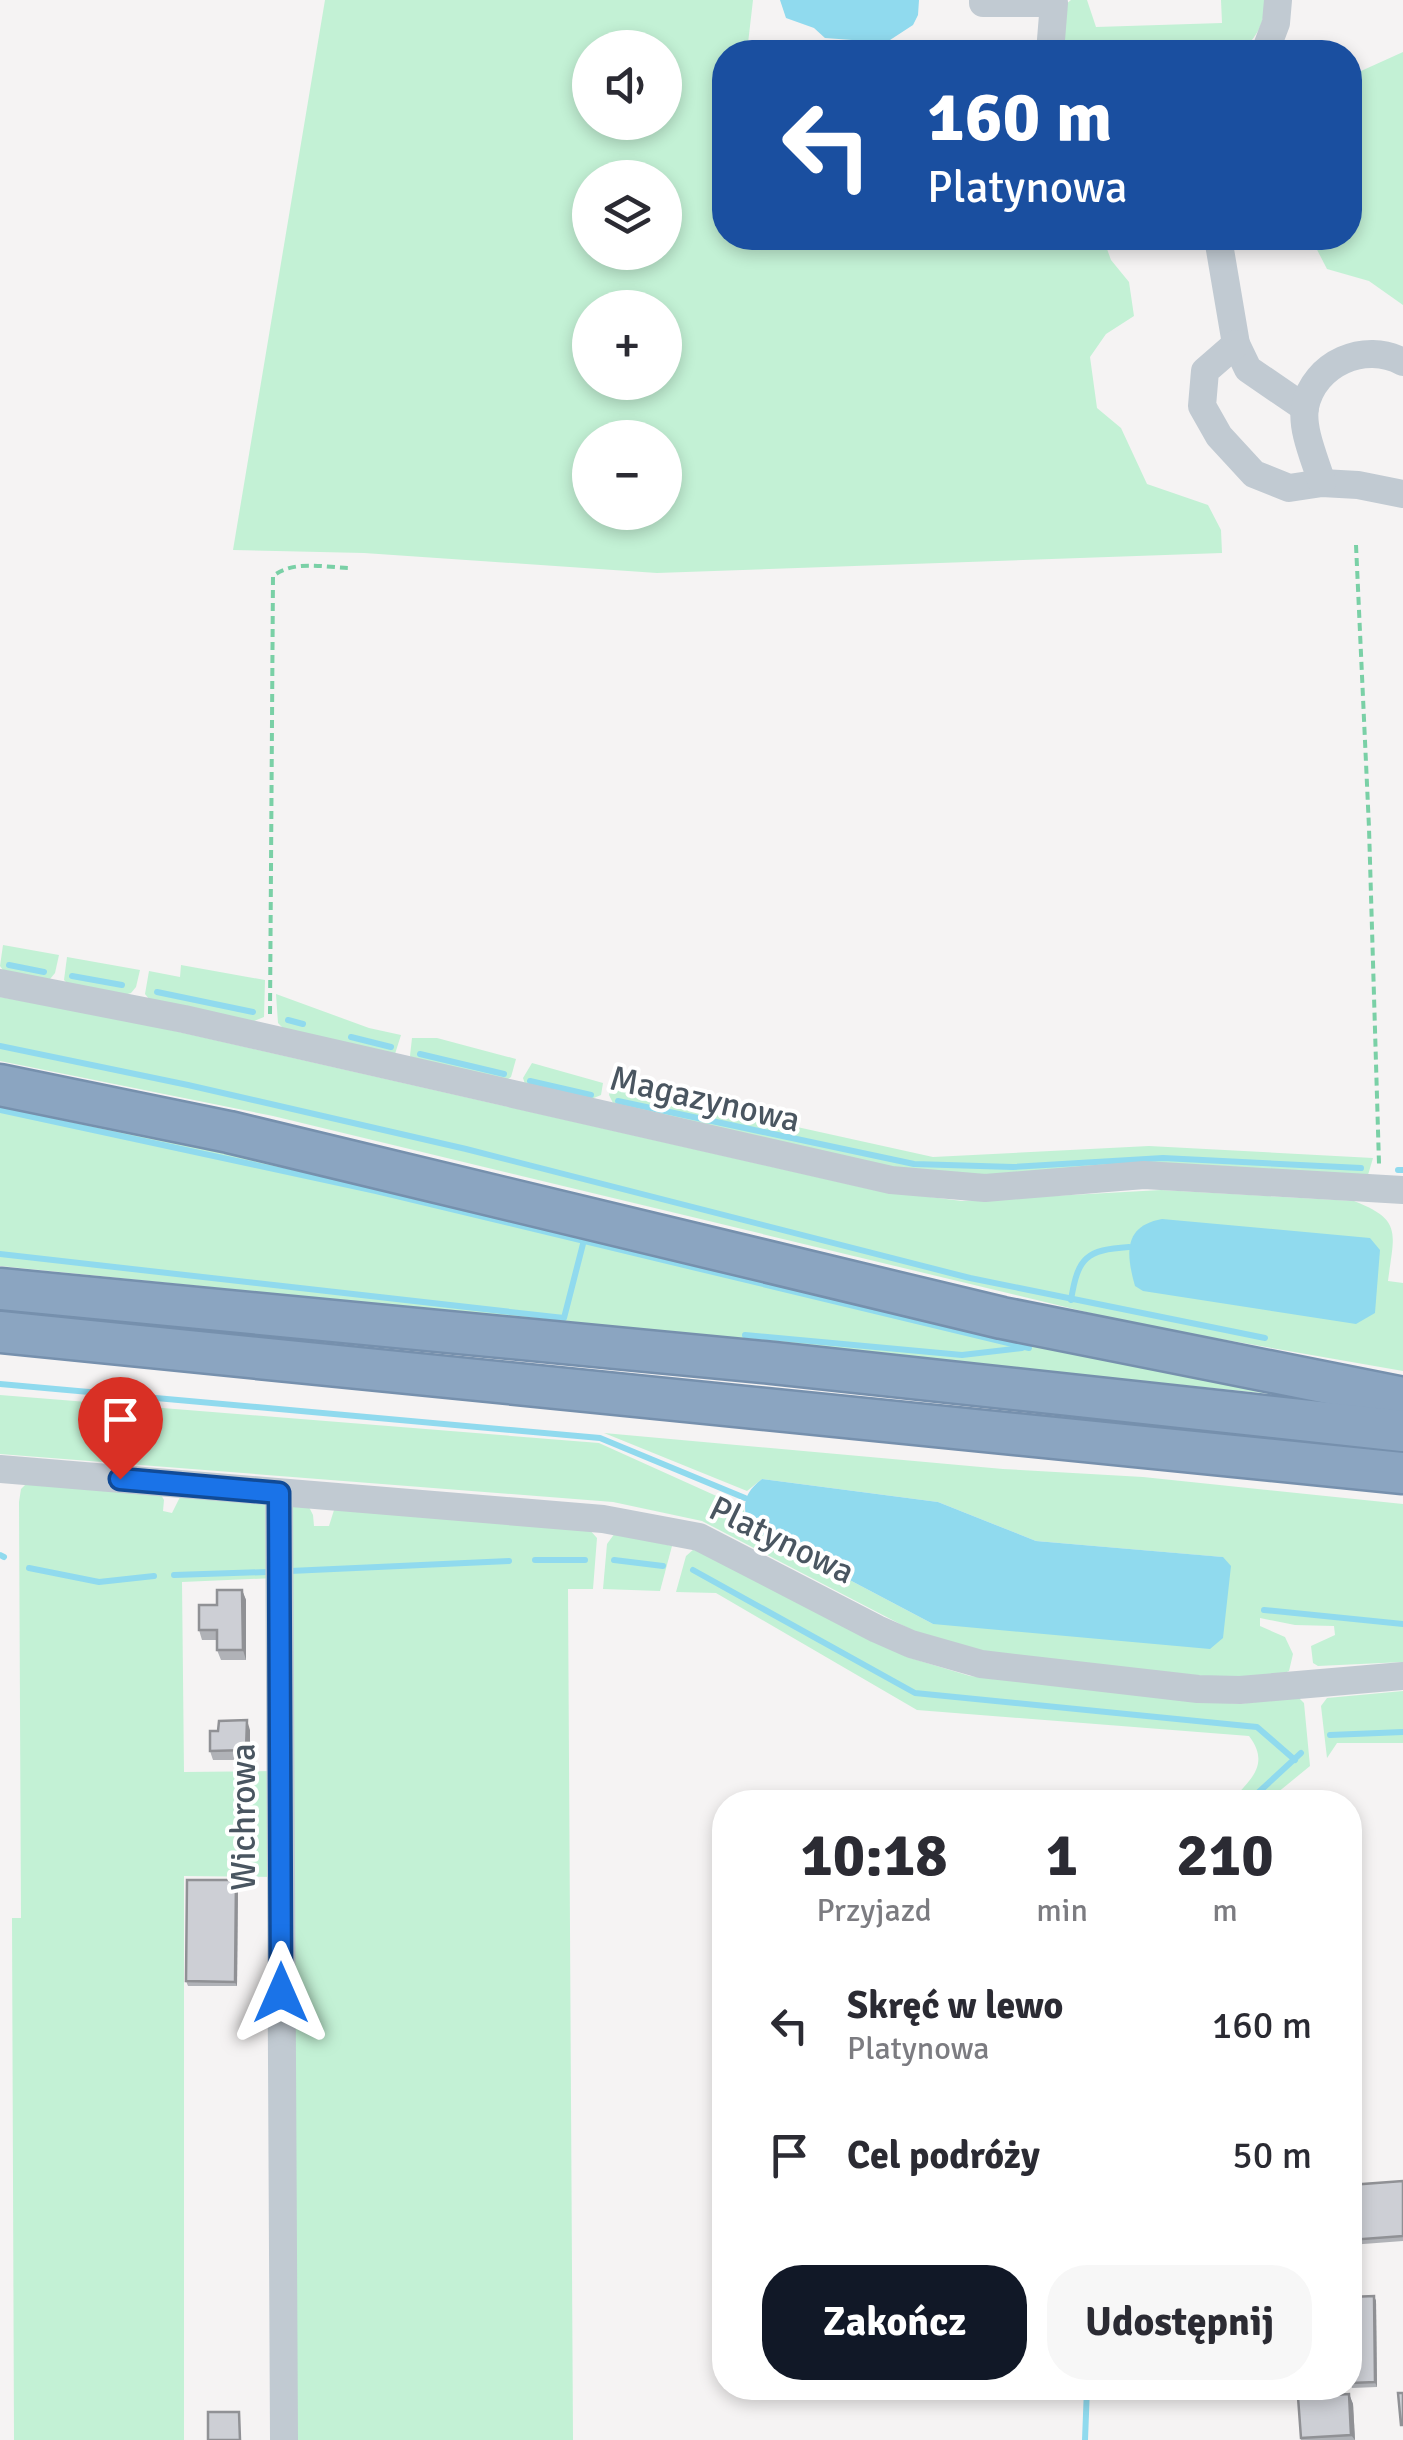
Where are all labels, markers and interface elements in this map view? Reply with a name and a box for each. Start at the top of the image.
map controls [572,30,682,530]
button: sound [572,30,682,140]
text: 160 m [927,74,1112,160]
icon: left [762,80,892,210]
button: layers [572,160,682,270]
text: Platynowa [927,160,1128,215]
button: + [572,290,682,400]
button: − [572,420,682,530]
street label: Magazynowa [606,1056,804,1142]
pin [78,1377,163,1480]
icon: arrive [93,1392,148,1447]
street label: Platynowa [702,1486,862,1594]
street label: Wichrowa [222,1743,265,1891]
text: 10:18 [800,1819,948,1893]
text: 1 [1046,1819,1078,1893]
text: 210 [1176,1819,1274,1893]
text: Przyjazd [816,1891,932,1930]
text: min [1036,1891,1088,1930]
text: m [1212,1891,1238,1930]
position arrow [229,1941,333,2045]
text: Skręć w lewo [847,1982,1063,2029]
icon: left [762,1998,817,2053]
text: 160 m [1212,2002,1312,2049]
text: Platynowa [847,2029,990,2068]
icon: arrive [762,2128,817,2183]
text: Cel podróży [847,2132,1040,2179]
text: 50 m [1232,2132,1312,2179]
button: Zakończ [762,2265,1027,2380]
button: Udostępnij [1047,2265,1312,2380]

